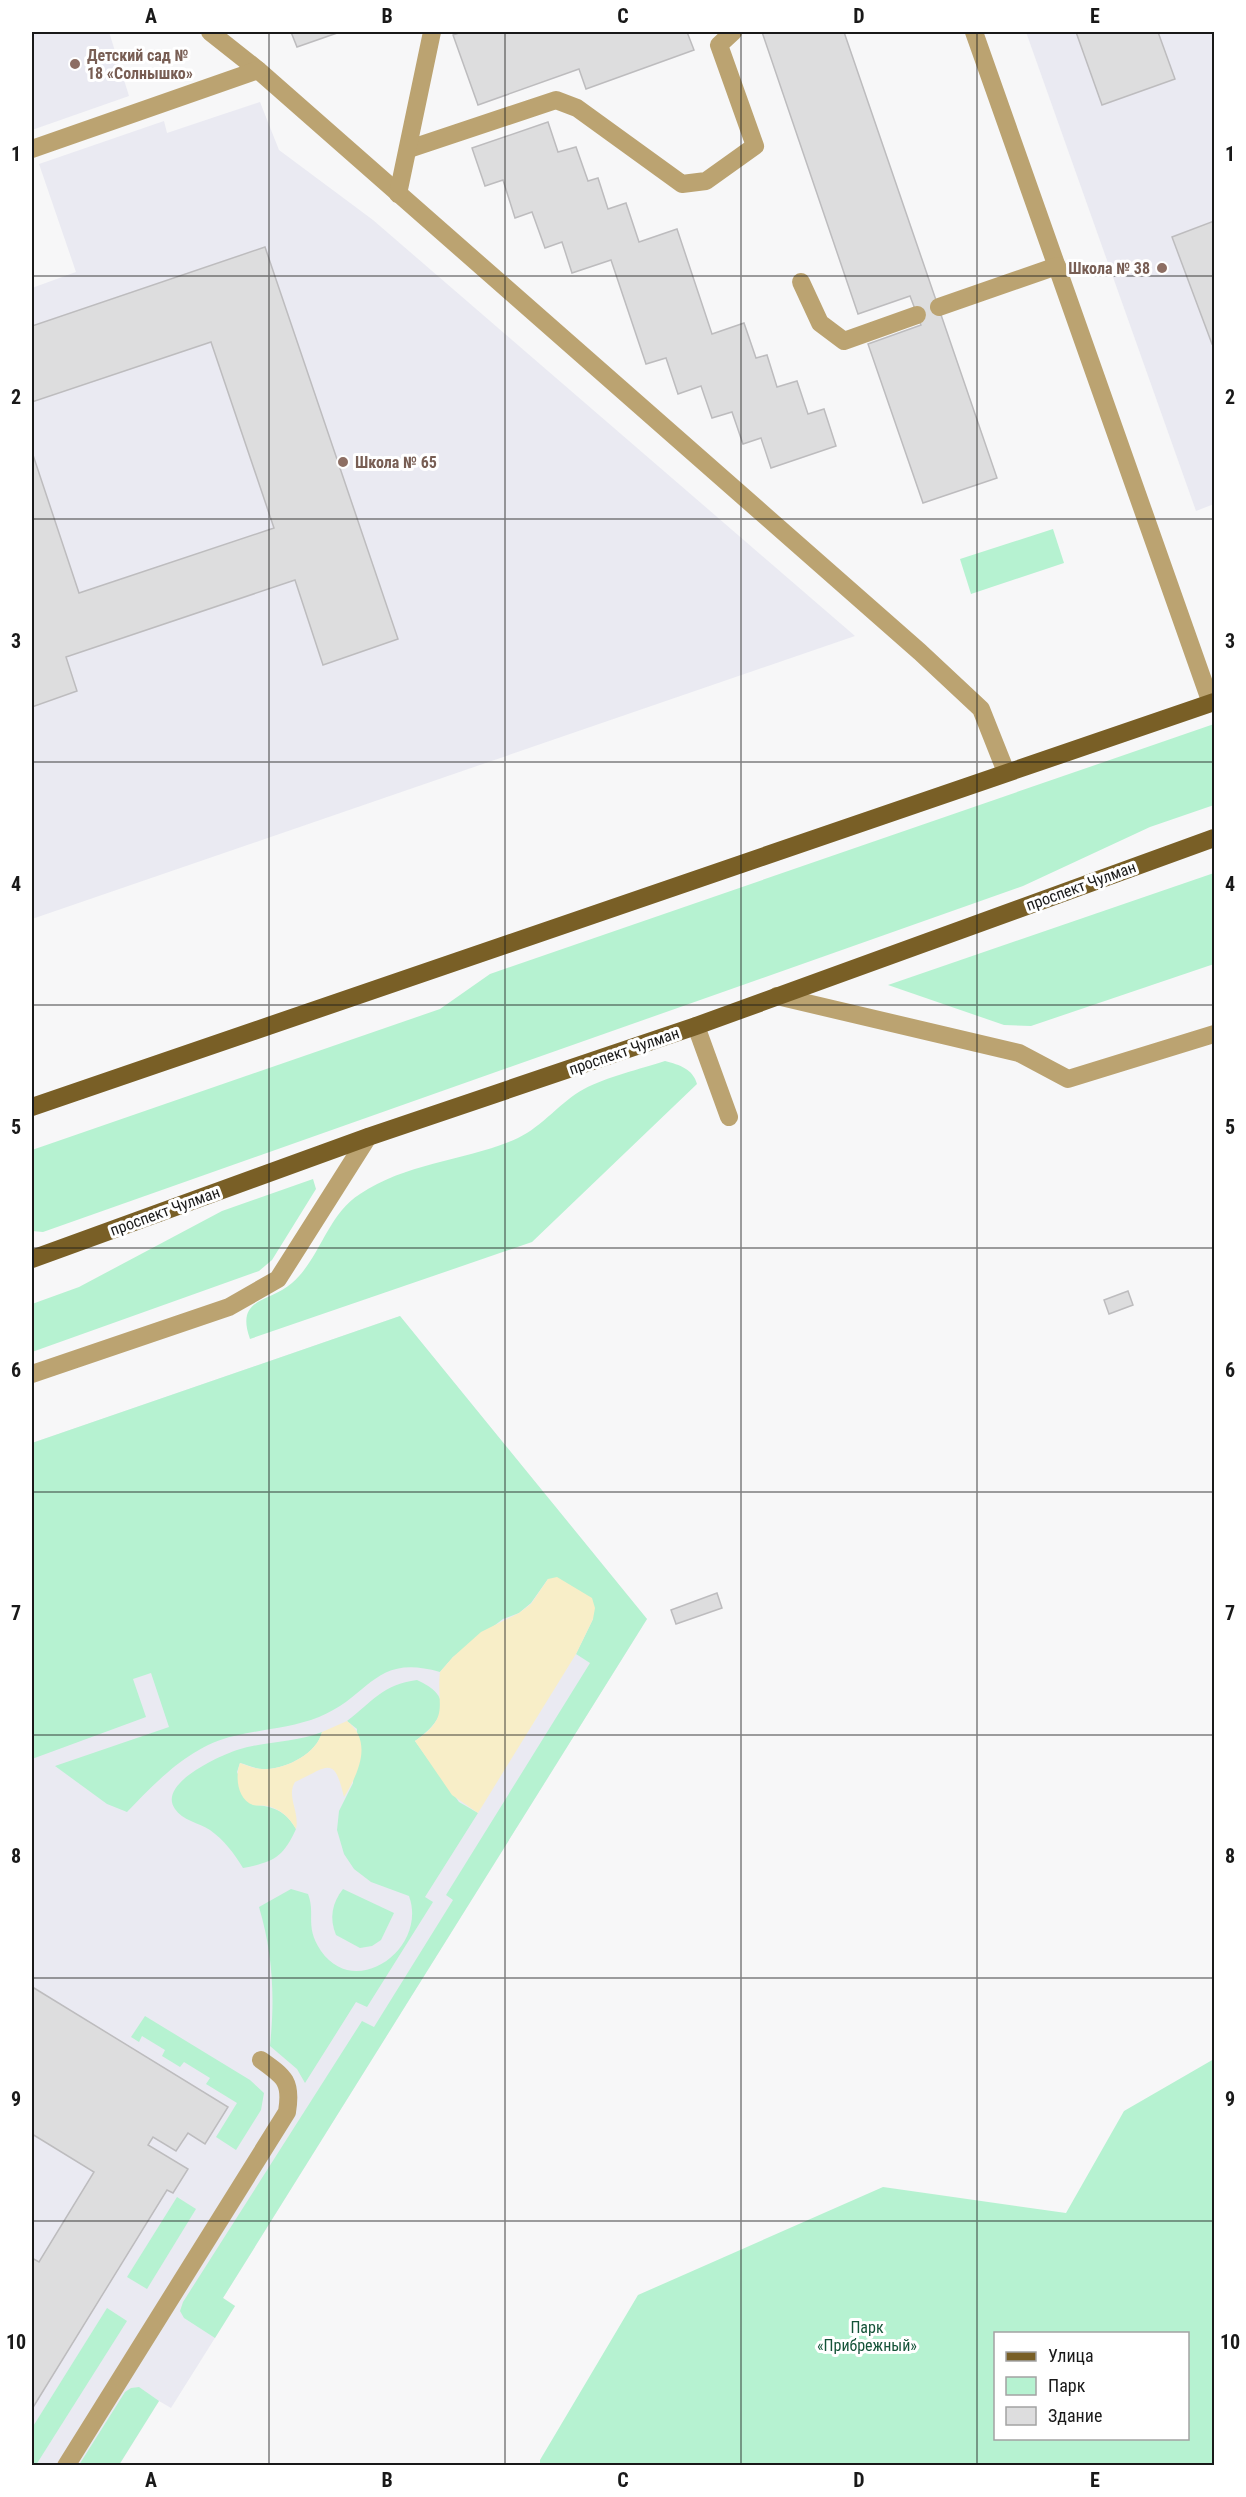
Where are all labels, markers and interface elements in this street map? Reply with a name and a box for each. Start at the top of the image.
text: A [145,4,157,28]
text: B [381,4,393,28]
text: C [617,4,629,28]
text: D [853,4,865,28]
text: E [1090,4,1100,28]
place label: Детский сад № 18 «Солнышко» [87,46,193,83]
marker: Детский сад № 18 «Солнышко» [68,57,82,71]
text: 1 [11,142,21,166]
text: 1 [1225,142,1235,166]
place label: Школа № 38 [1068,259,1150,278]
marker: Школа № 38 [1155,261,1169,275]
text: 2 [11,385,21,409]
text: 2 [1225,385,1235,409]
place label: Школа № 65 [355,453,437,472]
marker: Школа № 65 [336,455,350,469]
text: 3 [11,629,21,653]
text: 3 [1225,629,1235,653]
street label: проспект Чулман [1023,857,1139,915]
text: 4 [11,872,21,896]
text: 4 [1225,872,1235,896]
street label: проспект Чулман [566,1023,682,1079]
text: 5 [11,1115,21,1139]
text: 5 [1225,1115,1235,1139]
street label: проспект Чулман [107,1182,223,1240]
text: 6 [11,1358,21,1382]
text: 6 [1225,1358,1235,1382]
text: 7 [11,1601,21,1625]
text: 7 [1225,1601,1235,1625]
text: 8 [11,1844,21,1868]
text: 8 [1225,1844,1235,1868]
text: 9 [11,2087,21,2111]
text: 9 [1225,2087,1235,2111]
park label: Парк «Прибрежный» [817,2318,917,2355]
text: 10 [6,2330,26,2354]
text: 10 [1220,2330,1240,2354]
legend [994,2332,1189,2440]
text: Улица [1048,2345,1094,2366]
text: Парк [1048,2375,1086,2396]
text: Здание [1048,2405,1102,2426]
text: A [145,2468,157,2492]
text: B [381,2468,393,2492]
text: C [617,2468,629,2492]
text: D [853,2468,865,2492]
text: E [1090,2468,1100,2492]

